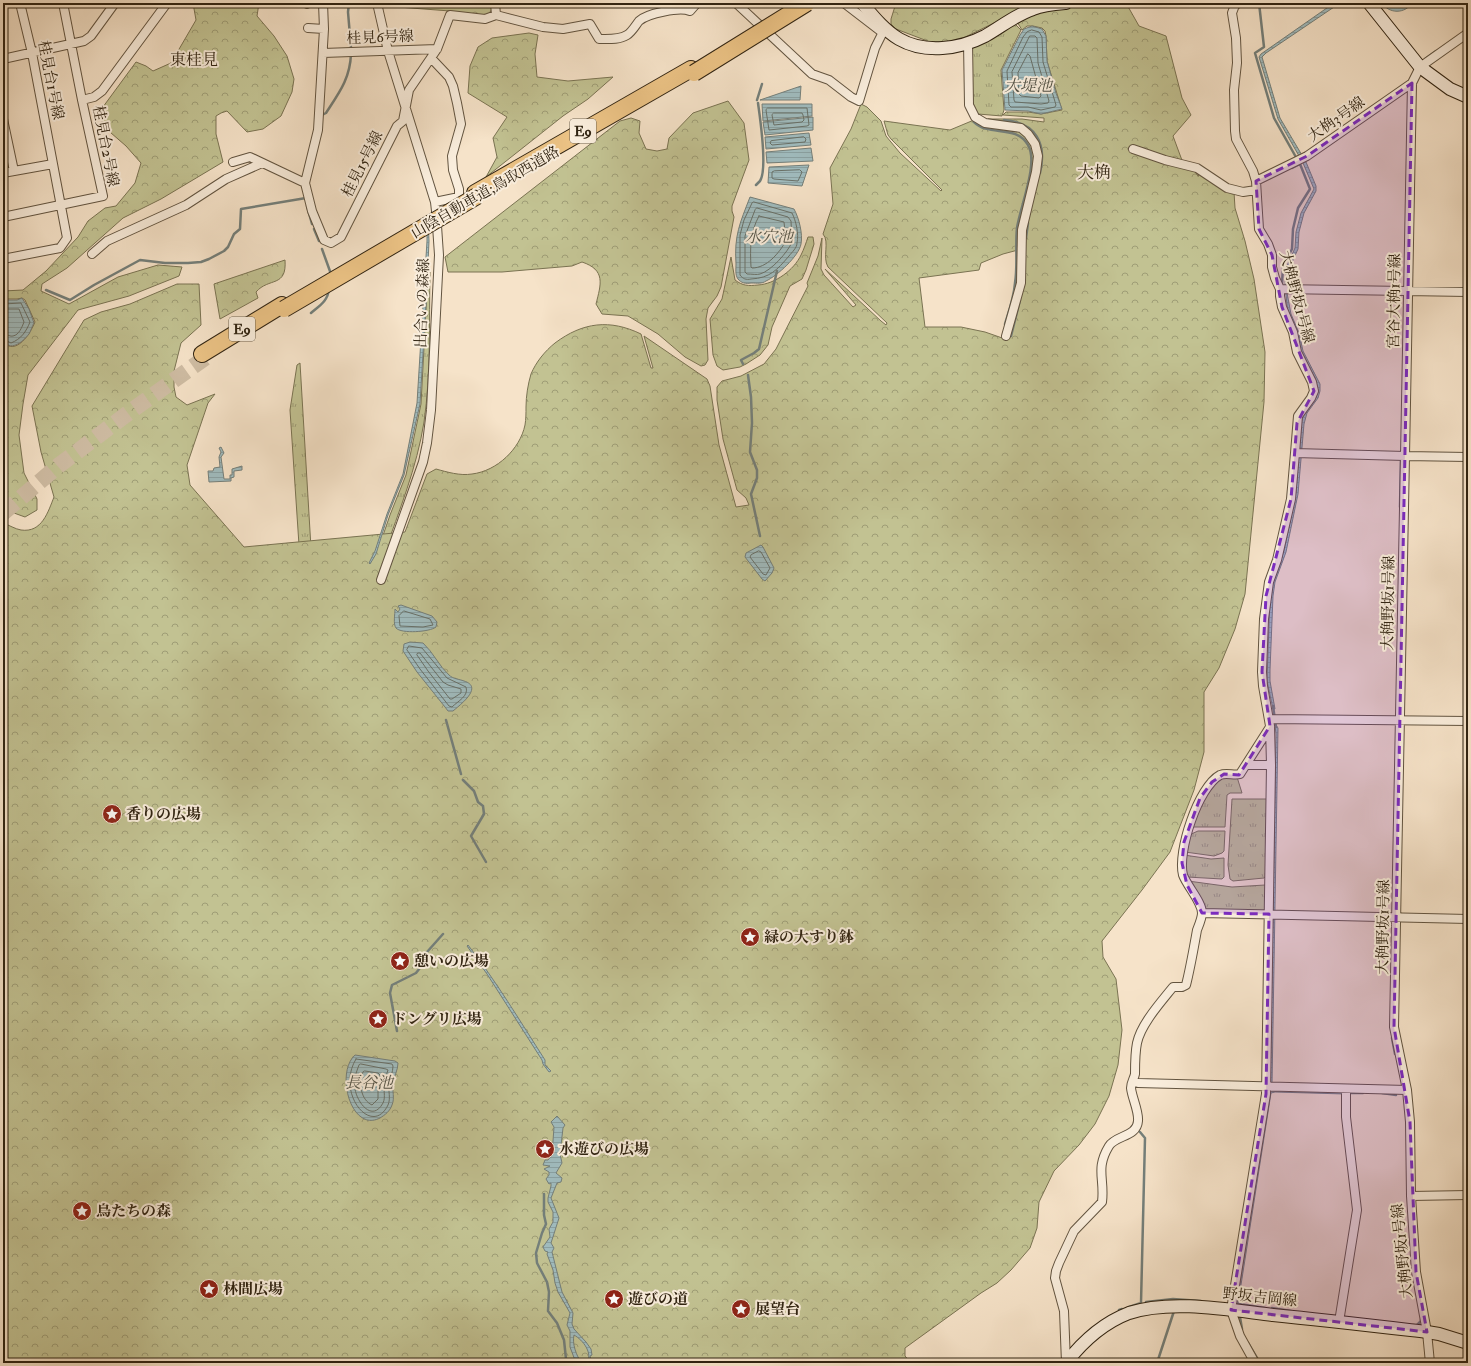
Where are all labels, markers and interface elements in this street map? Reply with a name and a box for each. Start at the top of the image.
street label: 桂見6号線 [346,27,414,48]
street label: 桂見台1号線 [34,39,68,121]
district label: 東桂見 [170,50,218,70]
water label: 大堤池 [1004,76,1054,96]
street label: 大桷3号線 [1304,93,1369,146]
street label: 桂見台2号線 [88,104,123,188]
road number: E9 [570,119,596,143]
street label: 桂見15号線 [338,128,387,201]
street label: 山陰自動車道;鳥取西道路 [407,142,563,243]
district label: 大桷 [1077,162,1111,183]
water label: 水穴池 [745,227,795,247]
street label: 大桷野坂1号線 [1275,249,1318,346]
street label: 宮谷大桷1号線 [1384,253,1405,349]
street label: 出合いの森線 [411,258,434,348]
road number: E9 [229,317,255,341]
street label: 大桷野坂1号線 [1378,555,1399,651]
place icon: 香りの広場 [101,803,123,825]
place label: 香りの広場 [126,805,201,824]
street label: 大桷野坂1号線 [1373,879,1394,975]
place icon: 緑の大すり鉢 [739,926,761,948]
place label: 緑の大すり鉢 [764,928,854,947]
place icon: 憩いの広場 [389,950,411,972]
place label: 憩いの広場 [414,952,489,971]
place icon: ドングリ広場 [367,1008,389,1030]
place label: ドングリ広場 [392,1010,482,1029]
water label: 長谷池 [345,1073,395,1093]
place icon: 水遊びの広場 [534,1138,556,1160]
place label: 水遊びの広場 [559,1140,649,1159]
place icon: 鳥たちの森 [71,1200,93,1222]
place label: 鳥たちの森 [96,1202,171,1221]
street label: 大桷野坂1号線 [1388,1203,1417,1299]
place icon: 林間広場 [198,1278,220,1300]
place label: 林間広場 [223,1280,283,1299]
street label: 野坂吉岡線 [1222,1284,1298,1311]
place icon: 遊びの道 [603,1288,625,1310]
place label: 遊びの道 [628,1290,688,1309]
place icon: 展望台 [730,1298,752,1320]
place label: 展望台 [755,1300,800,1319]

